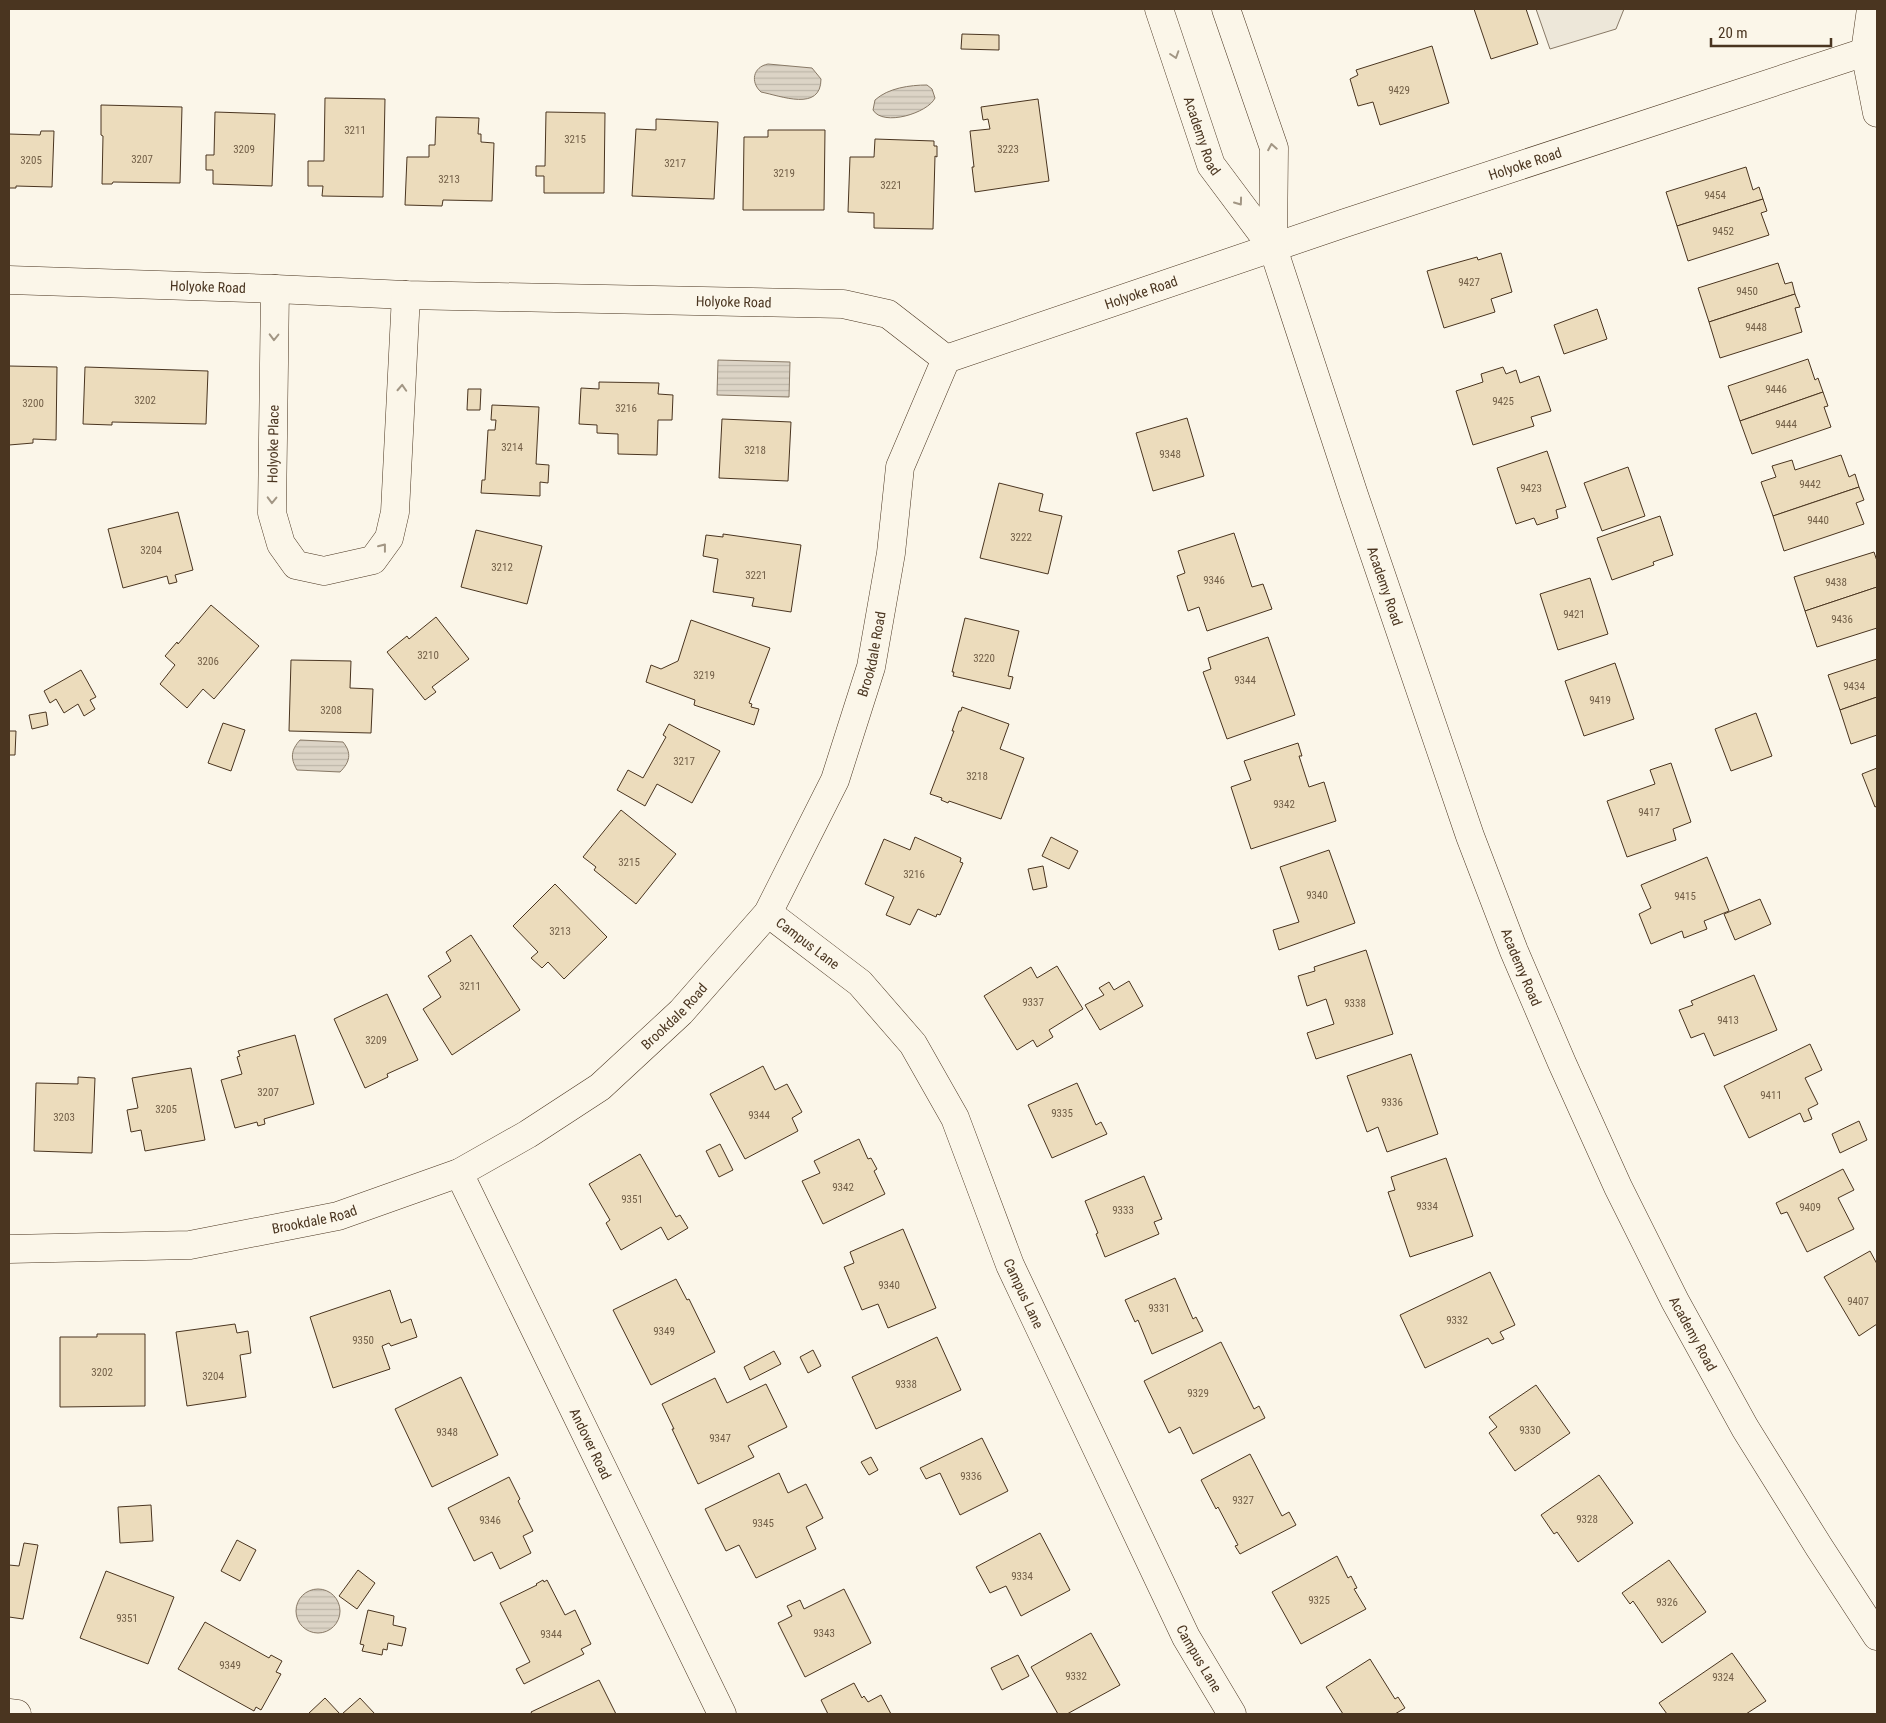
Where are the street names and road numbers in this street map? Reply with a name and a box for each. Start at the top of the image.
street label: Academy Road [1181,94,1224,178]
street label: Holyoke Road [1487,144,1564,183]
street label: Holyoke Road [1103,273,1180,312]
street label: Holyoke Road [170,277,246,296]
street label: Holyoke Road [696,293,772,311]
street label: Holyoke Place [264,404,282,483]
street label: Academy Road [1364,544,1406,628]
street label: Brookdale Road [854,610,889,699]
street label: Campus Lane [773,914,843,973]
street label: Academy Road [1498,926,1545,1008]
street label: Brookdale Road [638,980,710,1053]
street label: Brookdale Road [270,1202,359,1237]
street label: Campus Lane [1000,1257,1047,1331]
street label: Academy Road [1666,1294,1720,1374]
street label: Andover Road [567,1406,615,1482]
street label: Campus Lane [1173,1622,1225,1695]

